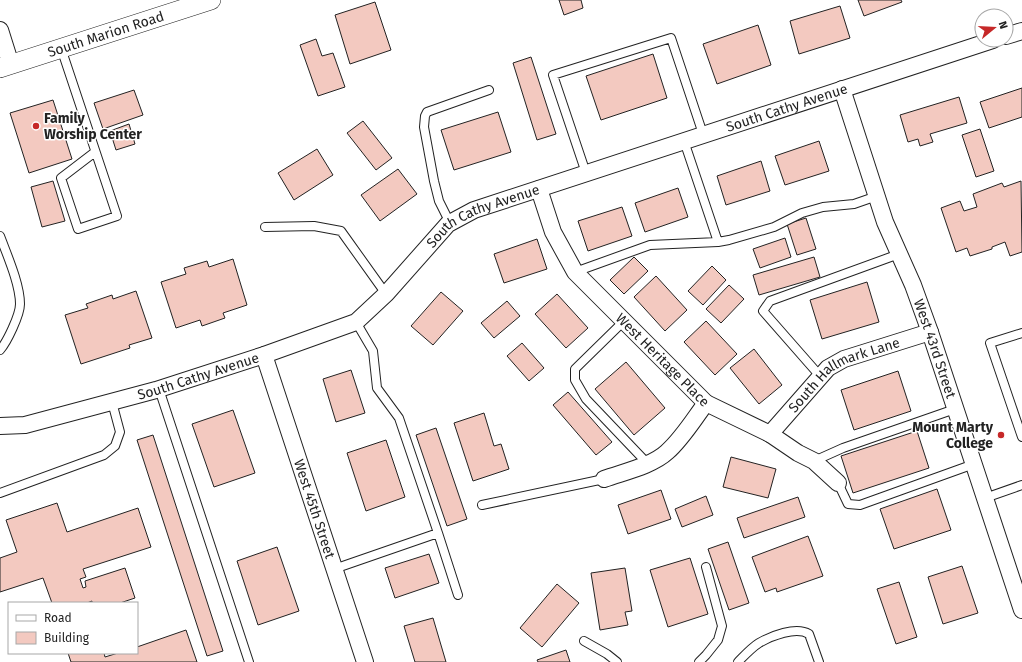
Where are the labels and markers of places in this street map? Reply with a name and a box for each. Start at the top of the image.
place label: Family Worship Center [44,110,142,143]
marker: Family Worship Center [31,121,41,131]
place label: Mount Marty College [912,419,994,452]
marker: Mount Marty College [996,430,1006,440]

